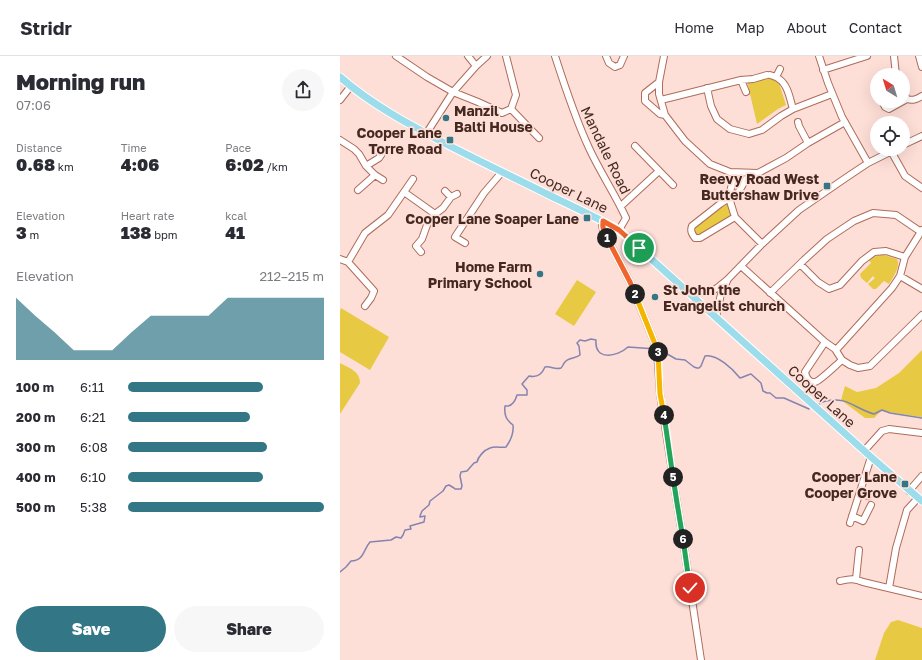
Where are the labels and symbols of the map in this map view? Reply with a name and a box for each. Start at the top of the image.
north arrow [870,68,910,108]
place label: Manzil Balti House [454,102,533,135]
street label: Mandale Road [577,103,635,197]
marker: Manzil Balti House [441,113,451,123]
place label: Cooper Lane Torre Road [356,124,442,157]
marker: Cooper Lane Torre Road [445,135,455,145]
street label: Cooper Lane [527,164,611,216]
place label: Reevy Road West Buttershaw Drive [700,170,819,203]
marker: Reevy Road West Buttershaw Drive [822,181,832,191]
place label: Cooper Lane Soaper Lane [405,210,579,227]
marker: Cooper Lane Soaper Lane [582,213,592,223]
pin: 1 [597,228,617,248]
pin [622,231,656,265]
place label: Home Farm Primary School [428,258,532,291]
marker: Home Farm Primary School [535,269,545,279]
place label: St John the Evangelist church [663,281,785,314]
pin: 2 [625,284,645,304]
marker: St John the Evangelist church [650,292,660,302]
pin: 3 [648,342,668,362]
street label: Cooper Lane [785,361,859,431]
pin: 4 [654,405,674,425]
pin: 5 [663,467,683,487]
place label: Cooper Lane Cooper Grove [804,468,897,501]
marker: Cooper Lane Cooper Grove [900,479,910,489]
pin: 6 [673,529,693,549]
pin [673,571,707,605]

